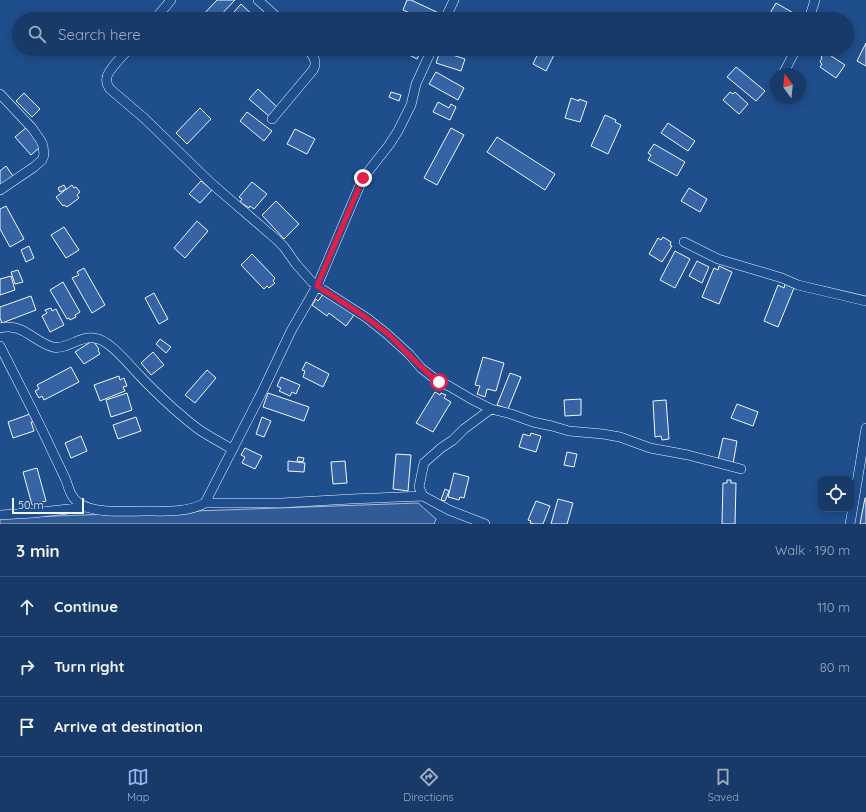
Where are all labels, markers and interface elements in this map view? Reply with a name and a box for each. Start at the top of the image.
search box [12,12,854,56]
icon: search [26,23,48,45]
text: Search here [58,25,141,44]
north arrow [770,68,806,104]
route end [354,169,372,187]
route start [430,373,448,391]
map controls [818,476,854,512]
button: locate [818,476,854,512]
scale bar [12,496,84,515]
text: 50 m [18,498,44,512]
text: 3 min [16,540,60,561]
text: Walk · 190 m [775,542,850,558]
icon: ahead [16,596,38,618]
text: Continue [54,597,118,616]
text: 110 m [817,599,850,615]
icon: right [16,656,38,678]
text: Turn right [54,657,125,676]
text: 80 m [820,659,850,675]
icon: arrive [16,716,38,738]
text: Arrive at destination [54,717,203,736]
tab: Map [127,766,149,804]
tab: Directions [403,766,454,804]
tab: Saved [708,766,739,804]

